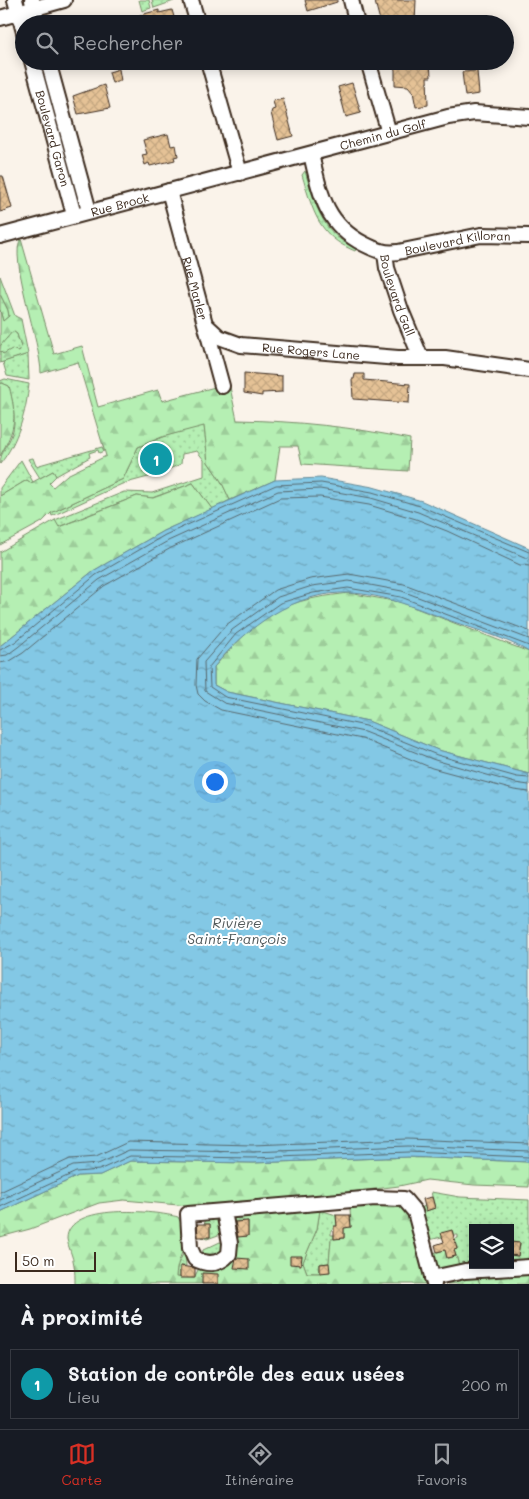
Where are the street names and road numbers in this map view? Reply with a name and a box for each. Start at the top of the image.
street label: Boulevard Garon [32,88,74,188]
street label: Chemin du Golf [338,115,428,153]
street label: Rue Brock [89,189,151,220]
street label: Boulevard Killoran [403,227,511,258]
street label: Boulevard Gall [377,253,419,338]
street label: Rue Marler [179,255,212,322]
street label: Rue Rogers Lane [261,339,361,363]

